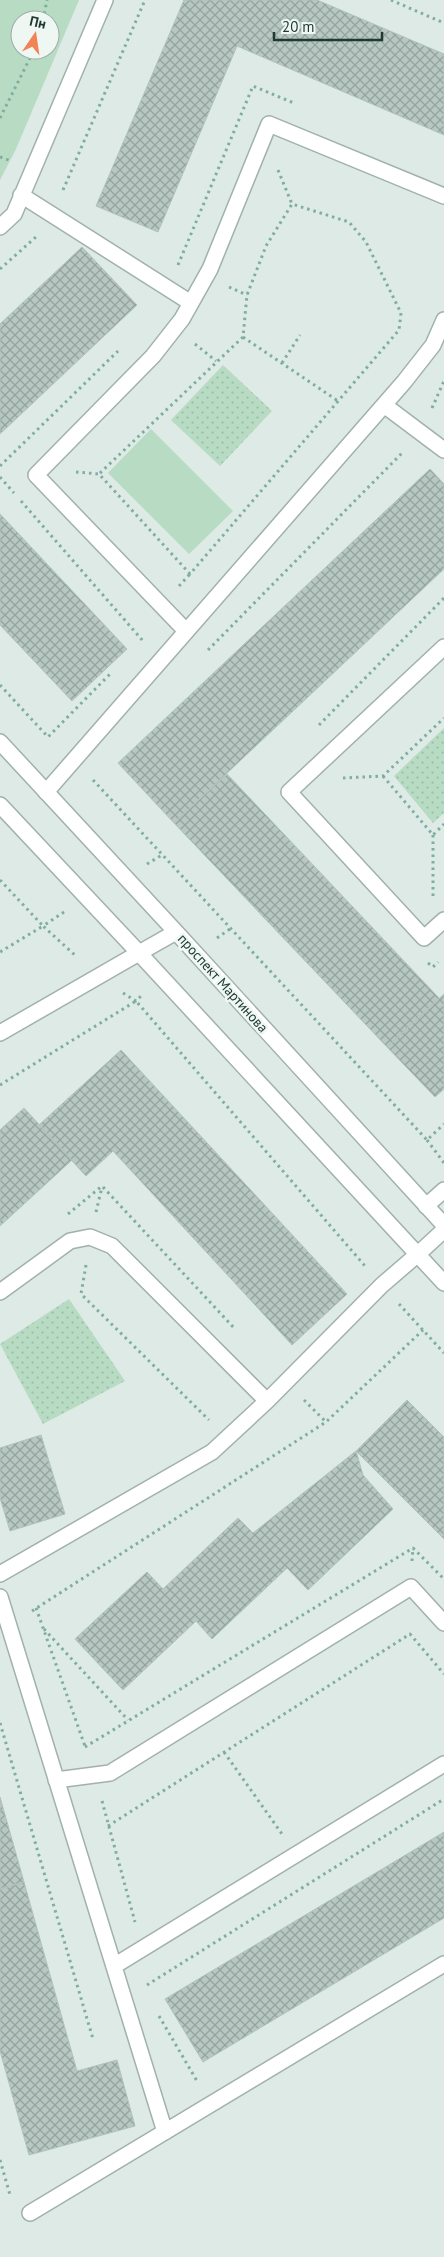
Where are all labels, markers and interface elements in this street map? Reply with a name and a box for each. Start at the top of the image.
north arrow [10,10,60,60]
scale bar [274,10,382,42]
text: Пн [28,12,48,33]
text: 20 m [282,17,315,36]
street label: проспект Мартинова [174,930,272,1036]

